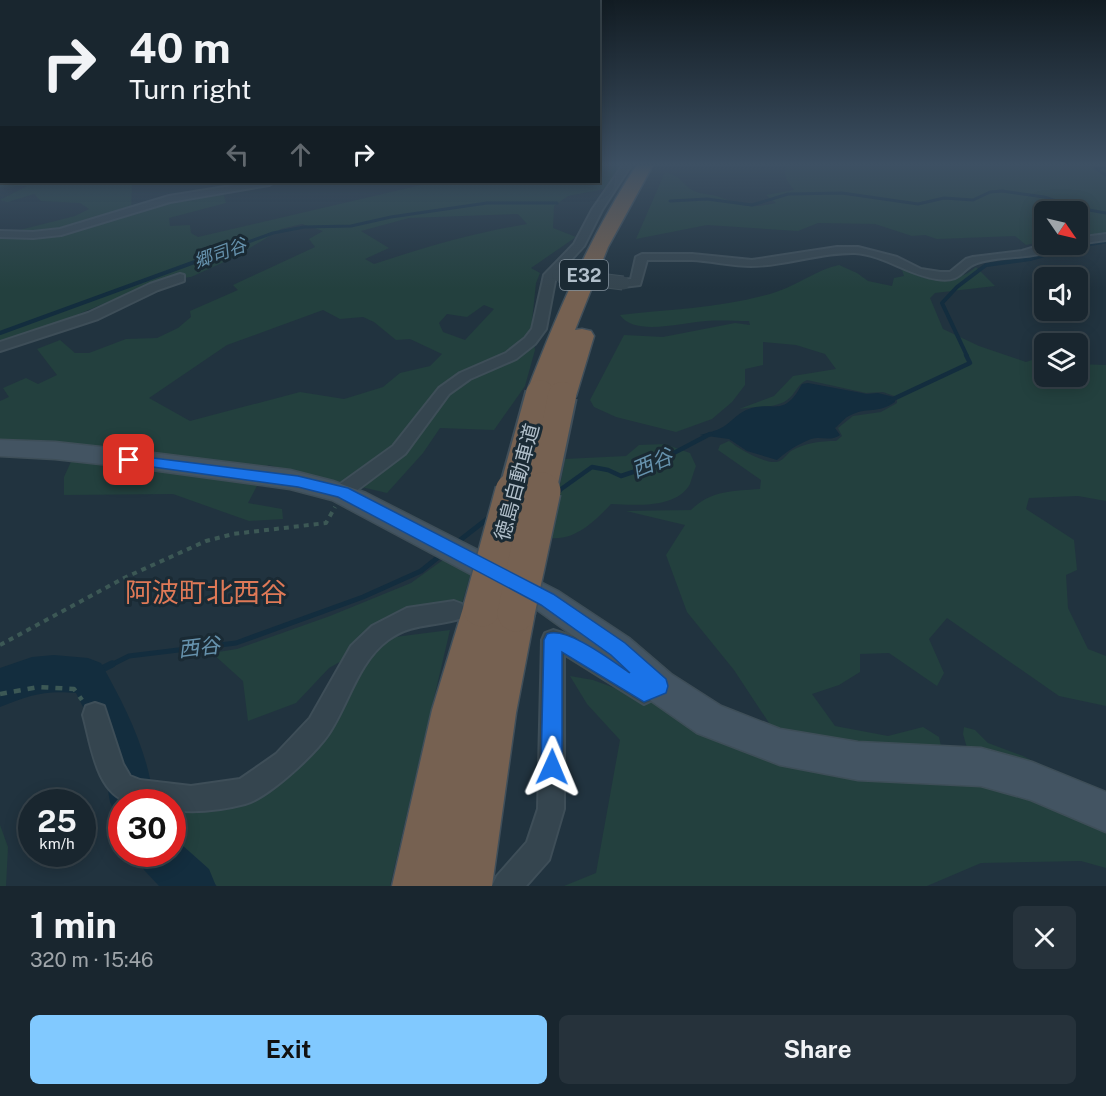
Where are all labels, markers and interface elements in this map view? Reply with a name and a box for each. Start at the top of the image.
text: 40 m [129,23,231,72]
icon: right [30,24,108,102]
text: Turn right [129,73,252,105]
icon: left [221,138,254,171]
icon: ahead [284,138,317,171]
icon: right [347,138,380,171]
north arrow [1034,201,1088,255]
map controls [1034,201,1088,387]
water label: 郷司谷 [191,233,251,272]
road number: E32 [560,260,608,290]
button: sound [1034,267,1088,321]
button: layers [1034,333,1088,387]
street label: 徳島自動車道 [490,421,544,543]
pin [103,434,154,485]
icon: arrive [112,443,145,476]
water label: 西谷 [628,443,678,483]
district label: 阿波町北西谷 [125,576,287,608]
water label: 西谷 [177,632,223,662]
position arrow [520,735,584,799]
speed limit sign: 30 [108,789,186,867]
text: 25 [37,803,77,839]
text: km/h [39,835,75,852]
text: 1 min [30,904,117,946]
button: close [1013,906,1076,969]
text: 320 m · 15:46 [30,948,153,972]
button: Exit [30,1015,547,1084]
button: Share [559,1015,1076,1084]

